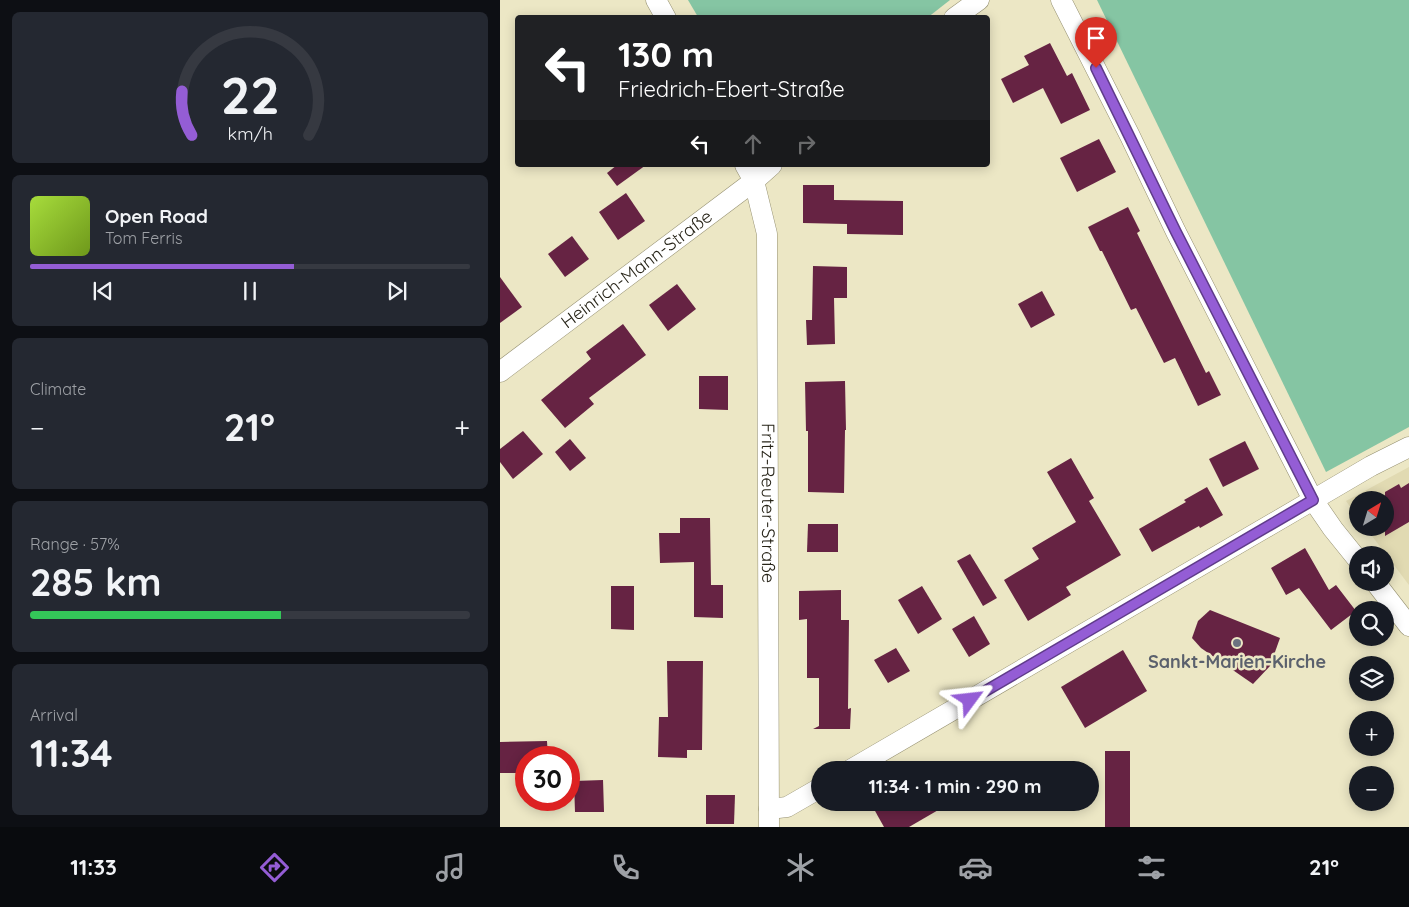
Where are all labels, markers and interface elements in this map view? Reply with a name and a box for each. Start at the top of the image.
pin [1075,17,1117,68]
icon: arrive [1082,24,1110,52]
text: 130 m [618,32,714,76]
icon: left [535,35,600,100]
text: 22 [220,62,280,127]
text: Friedrich-Ebert-Straße [618,75,845,103]
text: km/h [227,122,273,144]
icon: left [686,130,714,158]
icon: ahead [739,130,767,158]
icon: right [792,130,820,158]
text: Open Road [105,204,208,228]
street label: Heinrich-Mann-Straße [556,205,717,333]
text: Tom Ferris [105,228,182,248]
icon: previous [89,277,117,305]
icon: pause [236,277,264,305]
icon: next [383,277,411,305]
text: Climate [30,379,86,399]
text: 21° [224,403,275,451]
text: − [30,410,45,445]
text: + [454,410,470,445]
street label: Fritz-Reuter-Straße [757,423,780,583]
north arrow [1349,491,1394,536]
map controls [1349,491,1394,811]
text: Range · 57% [30,534,120,554]
button: sound [1349,546,1394,591]
text: 285 km [30,558,162,606]
button: search [1349,601,1394,646]
marker: Sankt-Marien-Kirche [1231,637,1243,649]
place label: Sankt-Marien-Kirche [1148,650,1326,673]
button: layers [1349,656,1394,701]
position arrow [943,673,995,725]
text: Arrival [30,705,78,725]
button: + [1349,711,1394,756]
text: 11:34 [30,729,113,777]
speed limit sign: 30 [515,746,580,811]
button: − [1349,766,1394,811]
text: 11:34 · 1 min · 290 m [868,774,1042,798]
icon: directions [257,850,292,885]
icon: music [433,850,468,885]
icon: phone [608,850,643,885]
icon: climate [783,850,818,885]
icon: car [958,850,993,885]
icon: filters [1134,850,1169,885]
text: 11:33 [70,853,117,881]
text: 21° [1309,853,1339,881]

